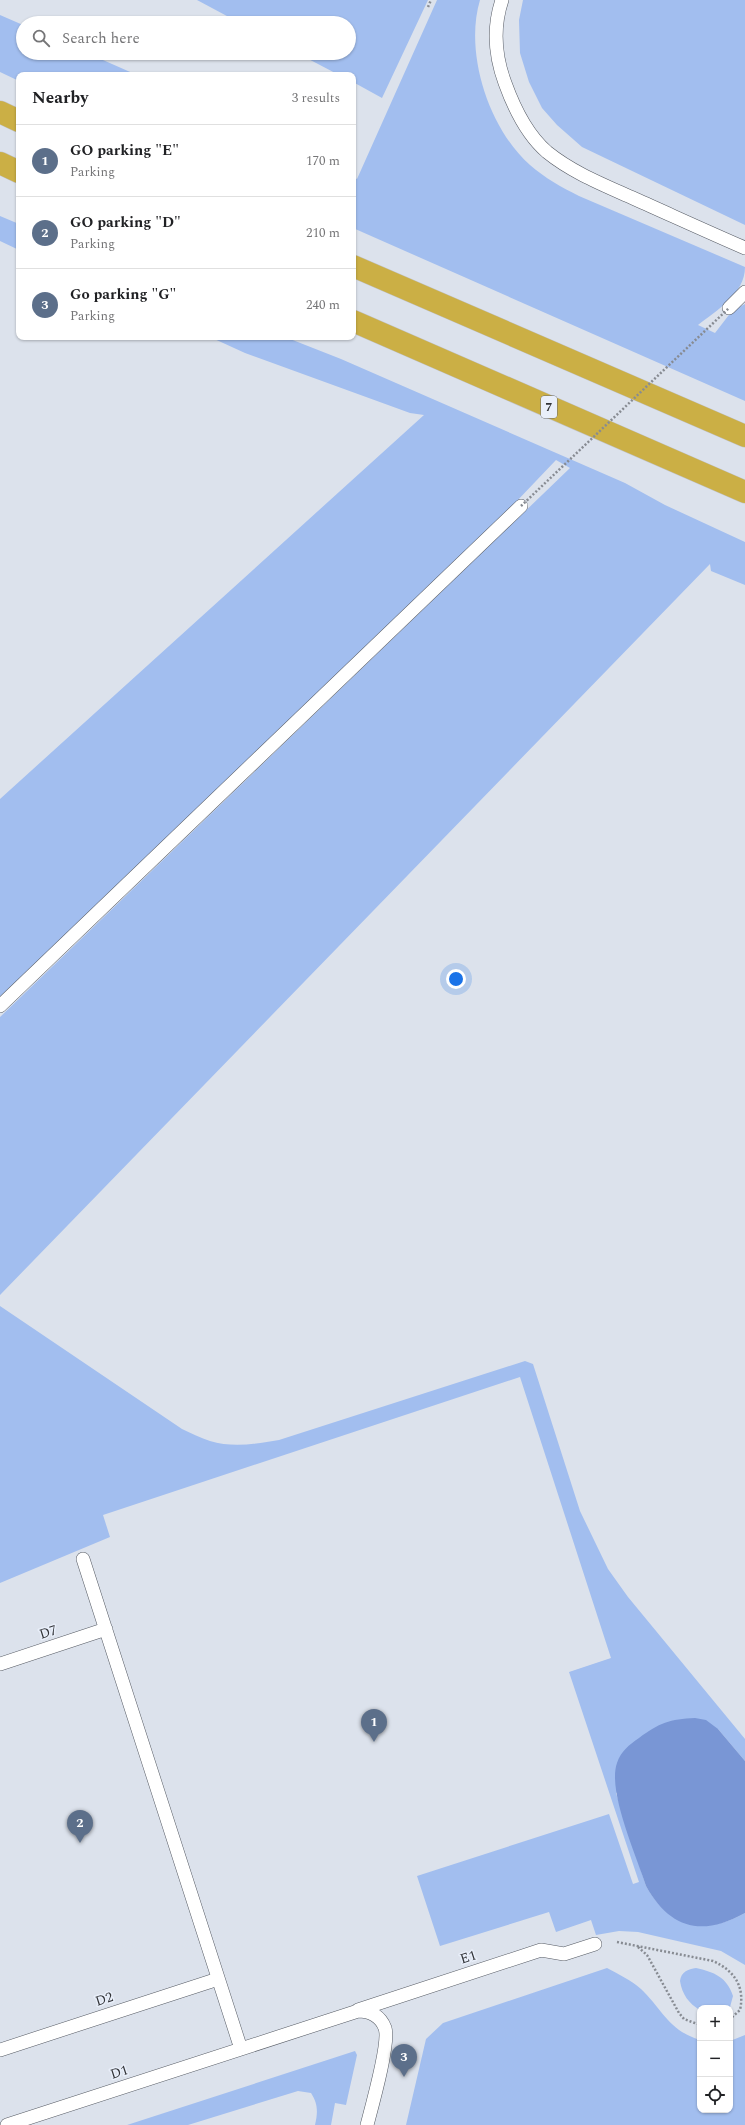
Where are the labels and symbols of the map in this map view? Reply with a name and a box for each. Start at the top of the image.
road number: 7 [541,396,557,418]
your location [446,969,466,989]
street label: D7 [36,1619,60,1645]
pin: 1 [361,1709,387,1742]
pin: 2 [67,1810,93,1843]
street label: E1 [457,1945,479,1969]
street label: D2 [92,1986,116,2012]
pin: 3 [391,2044,417,2077]
street label: D1 [107,2059,131,2085]

